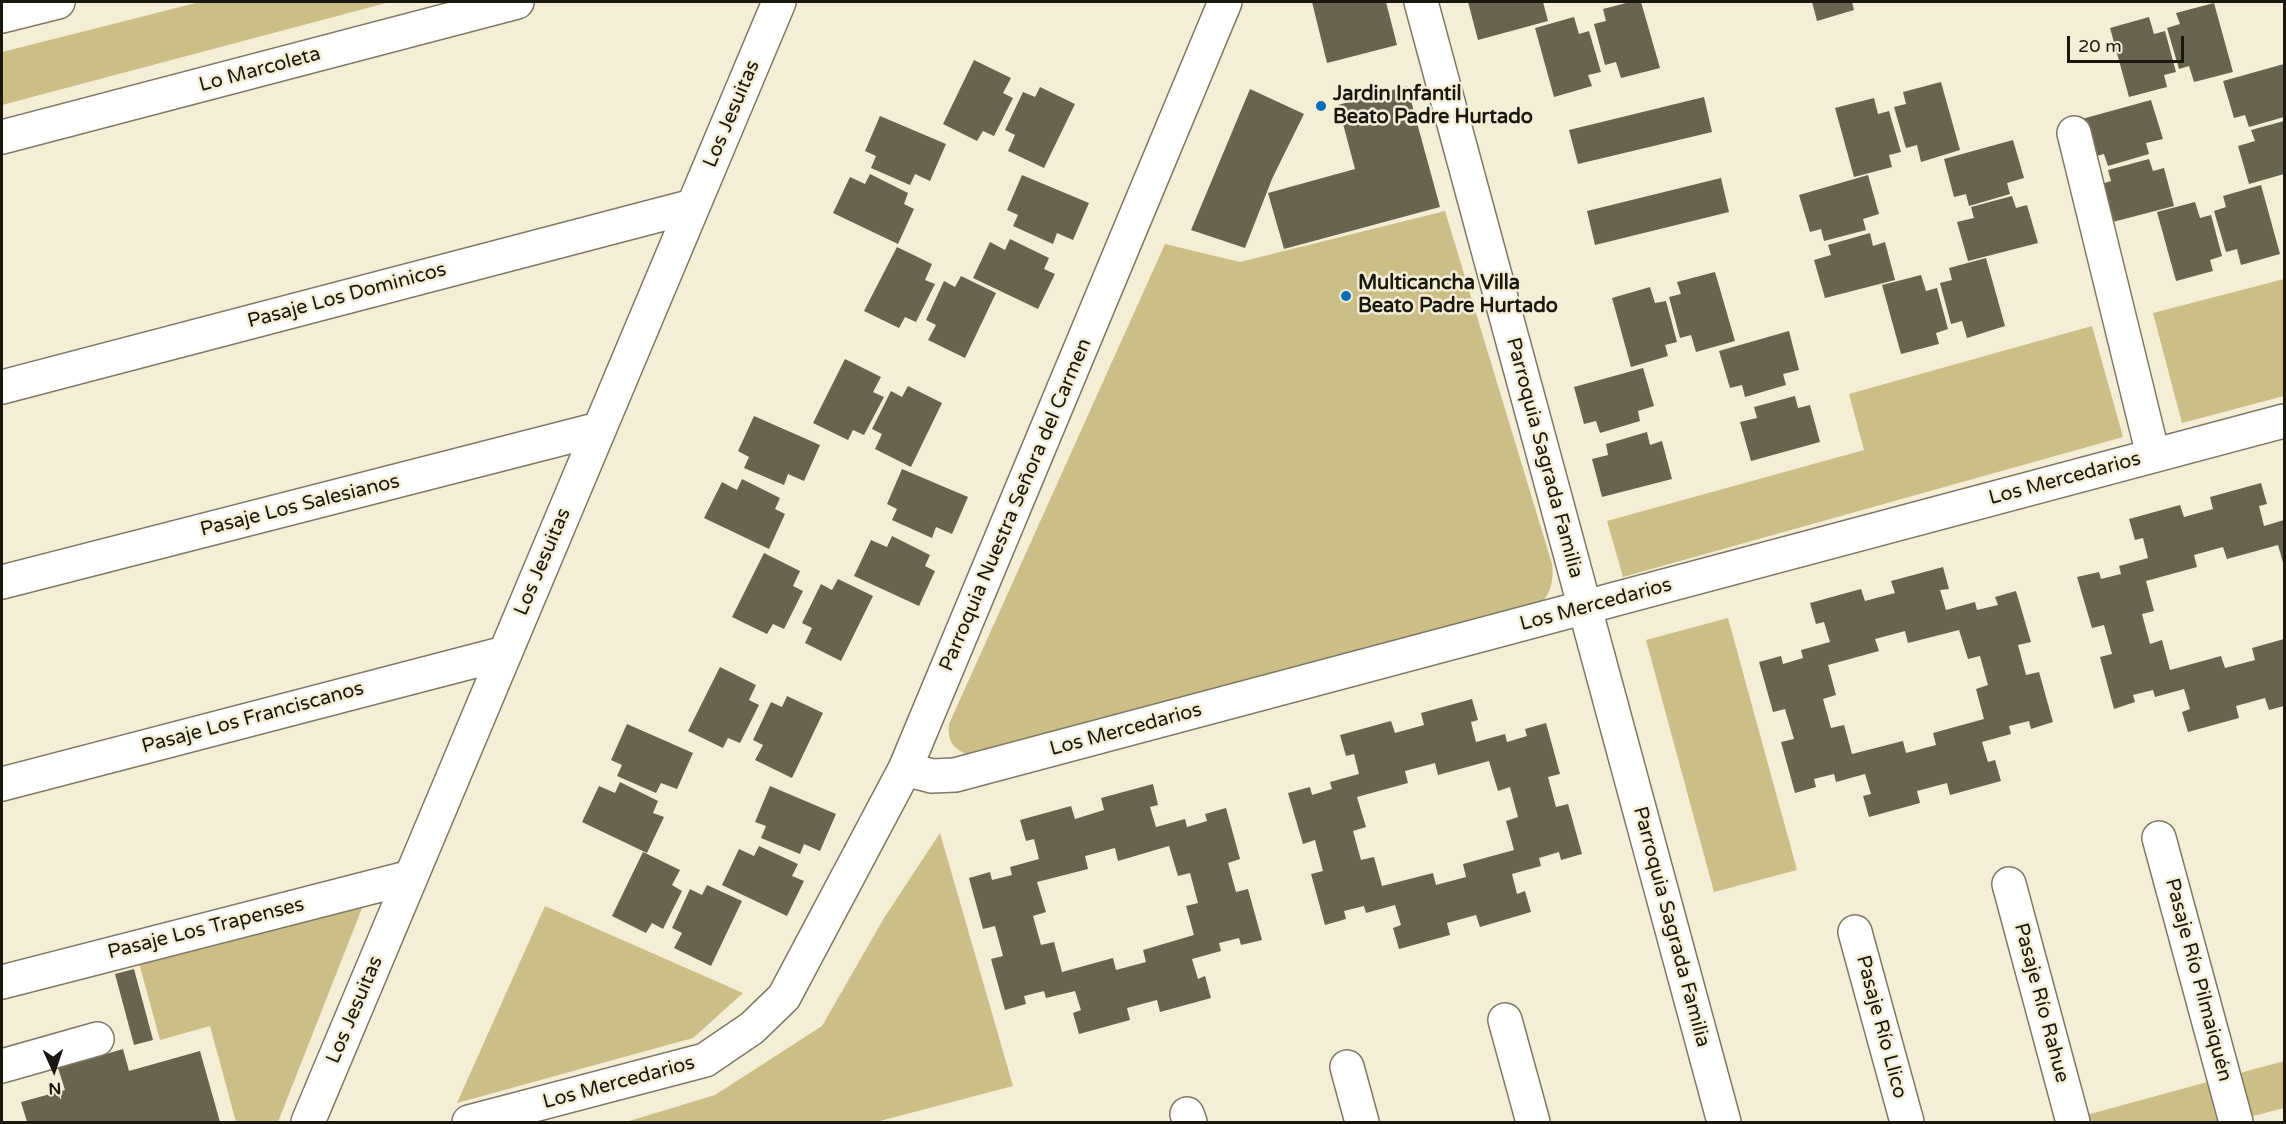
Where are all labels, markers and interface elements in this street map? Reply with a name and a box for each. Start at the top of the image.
scale bar [2070,24,2187,62]
text: 20 m [2078,35,2122,57]
street label: Lo Marcoleta [197,42,323,98]
street label: Los Jesuitas [699,57,765,171]
place label: Jardin Infantil Beato Padre Hurtado [1333,83,1533,130]
marker: Jardin Infantil Beato Padre Hurtado [1314,99,1328,113]
street label: Pasaje Los Dominicos [245,258,449,334]
place label: Multicancha Villa Beato Padre Hurtado [1358,272,1558,319]
marker: Multicancha Villa Beato Padre Hurtado [1339,289,1353,303]
street label: Parroquia Nuestra Señora del Carmen [935,335,1097,675]
street label: Parroquia Sagrada Familia [1500,335,1588,581]
street label: Los Mercedarios [1986,447,2144,511]
street label: Pasaje Los Salesianos [198,470,402,542]
street label: Los Jesuitas [510,505,576,619]
street label: Los Mercedarios [1517,573,1675,637]
street label: Pasaje Los Franciscanos [139,677,367,759]
street label: Los Mercedarios [1047,698,1205,762]
street label: Parroquia Sagrada Familia [1627,804,1715,1050]
street label: Pasaje Río Pilmaiquén [2159,876,2237,1084]
street label: Pasaje Los Trapenses [105,893,307,965]
street label: Pasaje Río Rahue [2008,921,2074,1085]
street label: Los Jesuitas [322,953,388,1067]
street label: Pasaje Río Llico [1850,953,1912,1101]
north arrow [24,1040,84,1100]
street label: Los Mercedarios [540,1051,698,1115]
text: N [48,1078,62,1098]

